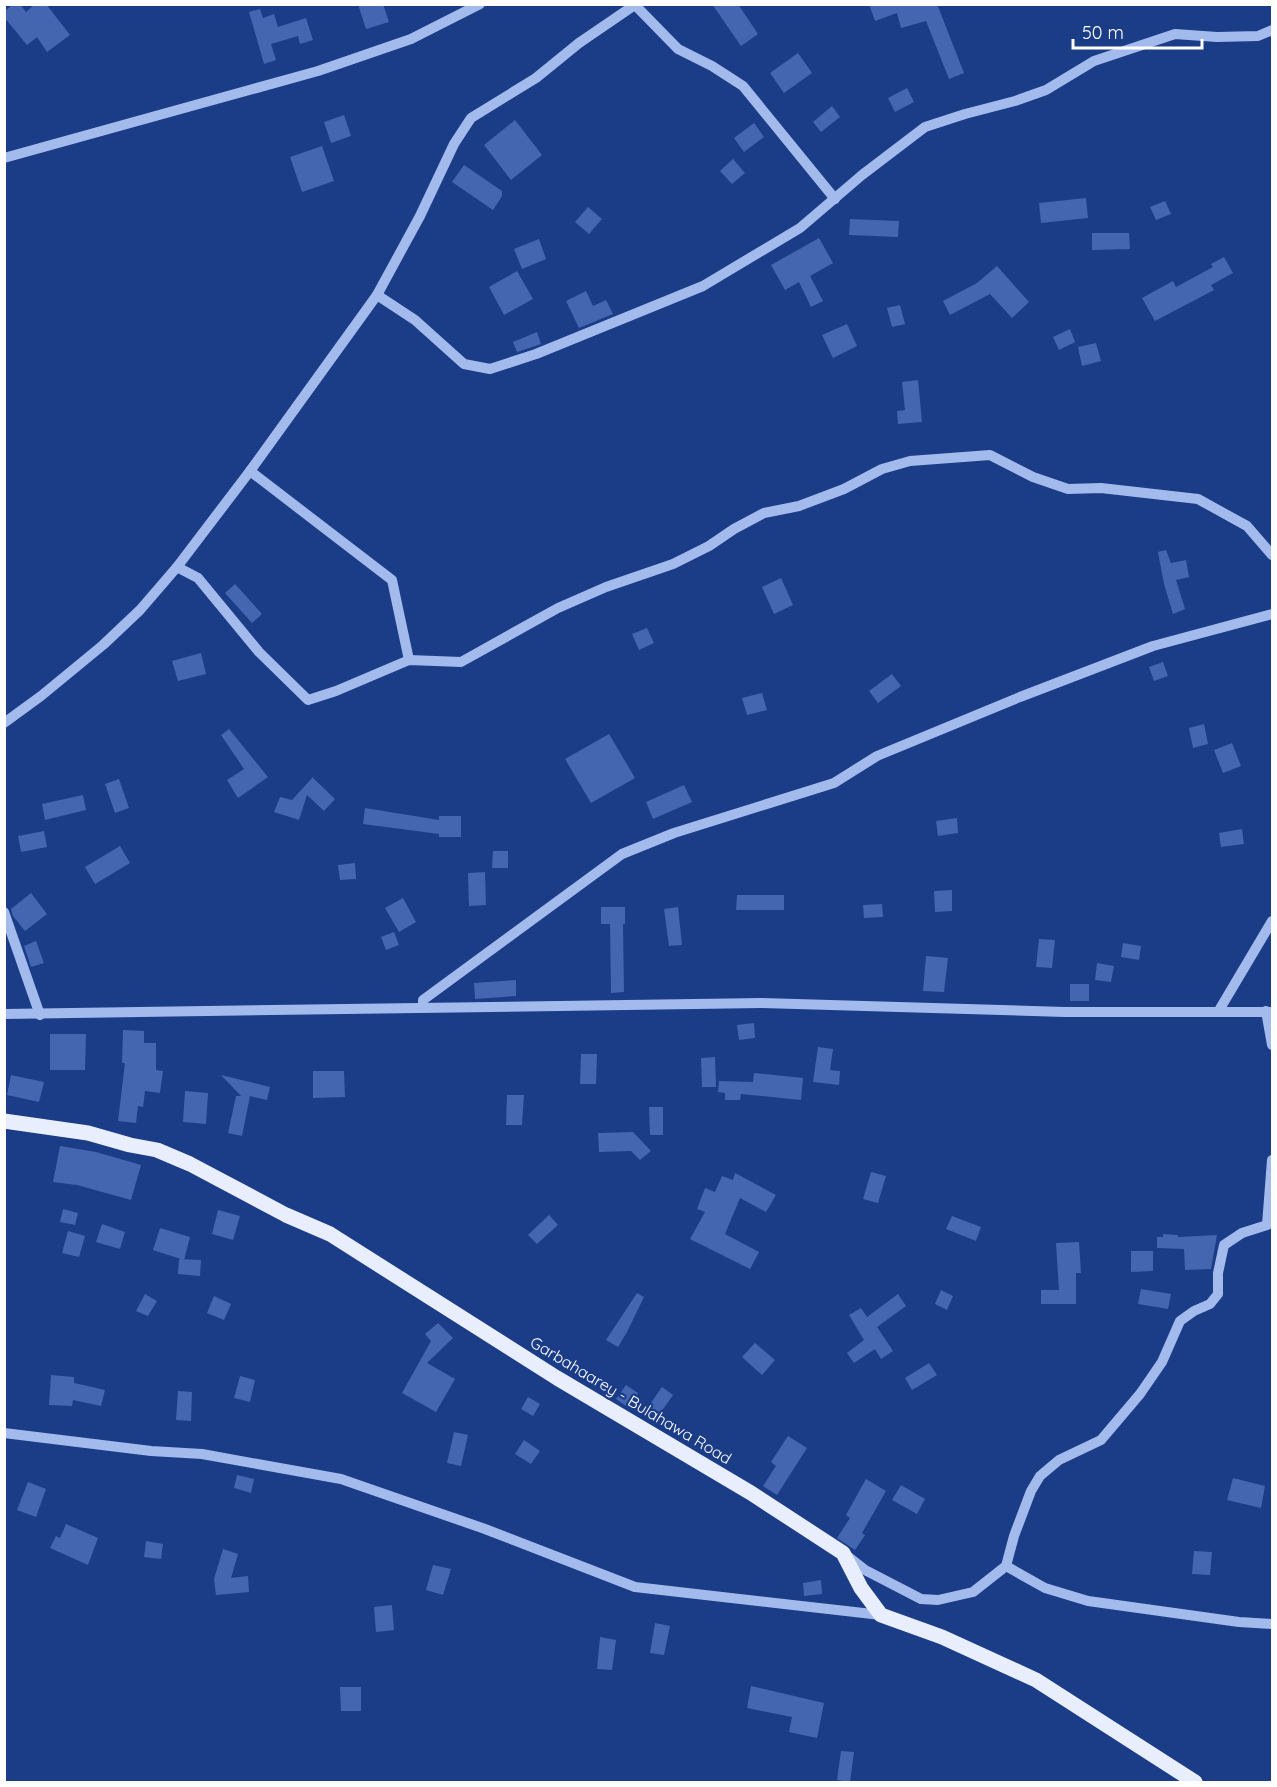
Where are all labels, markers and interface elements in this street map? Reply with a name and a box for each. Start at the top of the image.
scale bar [1073,12,1202,50]
text: 50 m [1082,21,1124,44]
street label: Garbahaarey - Bulahawa Road [527,1332,735,1468]

